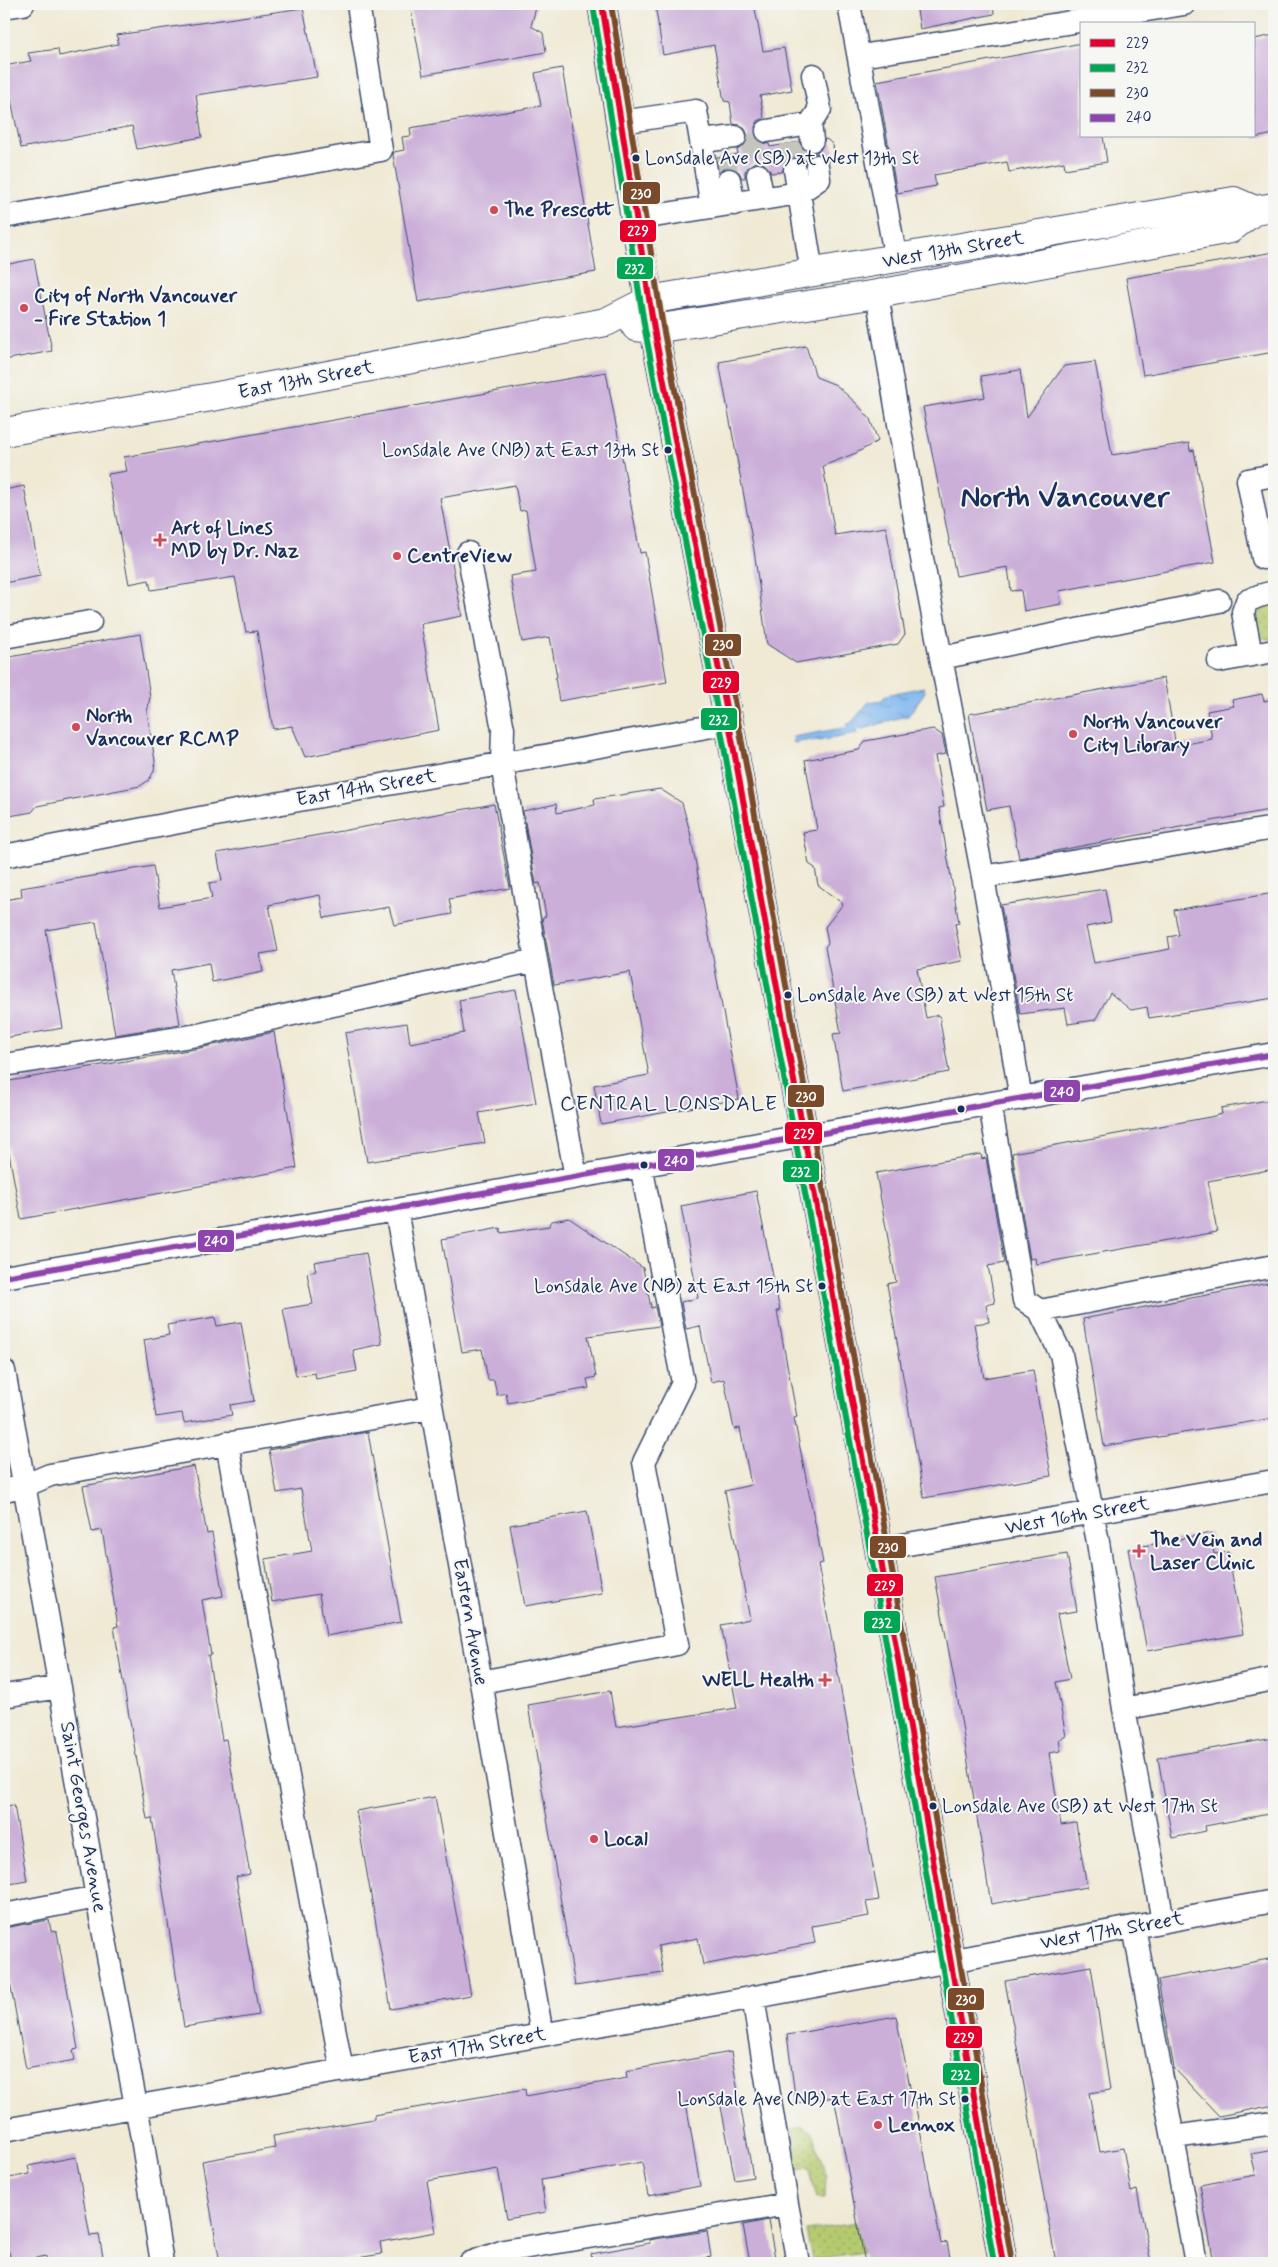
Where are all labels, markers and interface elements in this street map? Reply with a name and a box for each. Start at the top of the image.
legend [1080,22,1256,138]
text: 229 [1126,34,1149,54]
text: 232 [1126,58,1149,78]
text: 230 [1126,84,1149,104]
text: 240 [1126,108,1151,128]
place label: Lonsdale Ave (SB) at West 13th St [645,146,919,171]
marker: Lonsdale Ave (SB) at West 13th St [631,153,641,163]
line badge: 230 [622,181,661,205]
text: 230 [630,185,652,203]
place label: The Prescott [504,197,614,224]
marker: The Prescott [488,204,500,216]
line badge: 229 [619,219,657,243]
text: 229 [627,222,649,240]
street label: West 13th Street [880,224,1026,276]
line badge: 232 [616,256,654,280]
text: 232 [624,260,646,278]
place label: City of North Vancouver - Fire Station 1 [34,283,238,333]
marker: City of North Vancouver - Fire Station 1 [18,302,30,314]
street label: East 13th Street [236,354,376,406]
place label: Lonsdale Ave (NB) at East 13th St [382,438,659,463]
marker: Lonsdale Ave (NB) at East 13th St [663,445,673,455]
district label: North Vancouver [960,478,1171,517]
place label: Art of Lines MD by Dr. Naz [171,515,299,565]
marker: Art of Lines MD by Dr. Naz [153,533,167,547]
place label: CentreView [407,543,512,570]
marker: CentreView [391,550,403,562]
line badge: 230 [704,633,742,657]
text: 230 [712,636,734,654]
line badge: 229 [702,670,740,694]
text: 229 [710,674,732,692]
place label: North Vancouver RCMP [86,703,240,753]
line badge: 232 [700,707,738,731]
place label: North Vancouver City Library [1083,709,1223,759]
text: 232 [708,711,730,729]
marker: North Vancouver RCMP [70,721,82,733]
marker: North Vancouver City Library [1067,728,1079,740]
street label: East 14th Street [294,762,438,814]
place label: Lonsdale Ave (SB) at West 15th St [797,983,1073,1008]
marker: Lonsdale Ave (SB) at West 15th St [783,990,793,1000]
line badge: 240 [1043,1079,1081,1103]
text: 240 [1050,1083,1074,1101]
line badge: 230 [787,1084,825,1108]
text: 230 [795,1088,817,1106]
district label: CENTRAL LONSDALE [560,1090,778,1118]
unlabelled marker [956,1104,966,1114]
line badge: 229 [784,1121,823,1145]
text: 229 [793,1125,815,1143]
line badge: 240 [657,1148,695,1172]
text: 240 [664,1152,688,1170]
line badge: 232 [782,1159,820,1183]
unlabelled marker [639,1160,649,1170]
text: 232 [790,1163,812,1181]
line badge: 240 [197,1229,235,1253]
text: 240 [204,1232,228,1250]
place label: Lonsdale Ave (NB) at East 15th St [534,1274,813,1299]
marker: Lonsdale Ave (NB) at East 15th St [817,1281,827,1291]
street label: West 16th Street [1003,1490,1151,1542]
place label: The Vein and Laser Clinic [1150,1527,1263,1577]
line badge: 230 [869,1535,907,1559]
text: 230 [877,1539,899,1557]
marker: The Vein and Laser Clinic [1132,1544,1146,1558]
street label: Eastern Avenue [446,1557,494,1687]
line badge: 229 [866,1573,904,1597]
text: 229 [874,1577,896,1595]
line badge: 232 [863,1610,901,1634]
text: 232 [871,1614,893,1632]
place label: WELL Health [701,1667,814,1694]
marker: WELL Health [818,1673,832,1687]
street label: Saint Georges Avenue [52,1719,113,1915]
place label: Lonsdale Ave (SB) at West 17th St [942,1794,1218,1819]
marker: Lonsdale Ave (SB) at West 17th St [928,1801,938,1811]
place label: Local [604,1826,648,1853]
marker: Local [588,1833,600,1845]
street label: West 17th Street [1038,1905,1186,1957]
line badge: 230 [947,1987,985,2011]
text: 230 [955,1991,977,2009]
street label: East 17th Street [406,2021,548,2071]
line badge: 229 [945,2025,983,2049]
text: 229 [953,2029,975,2047]
line badge: 232 [942,2062,980,2086]
text: 232 [950,2066,972,2084]
place label: Lonsdale Ave (NB) at East 17th St [678,2087,956,2112]
marker: Lonsdale Ave (NB) at East 17th St [960,2094,970,2104]
place label: Lennox [888,2112,956,2139]
marker: Lennox [872,2119,884,2131]

